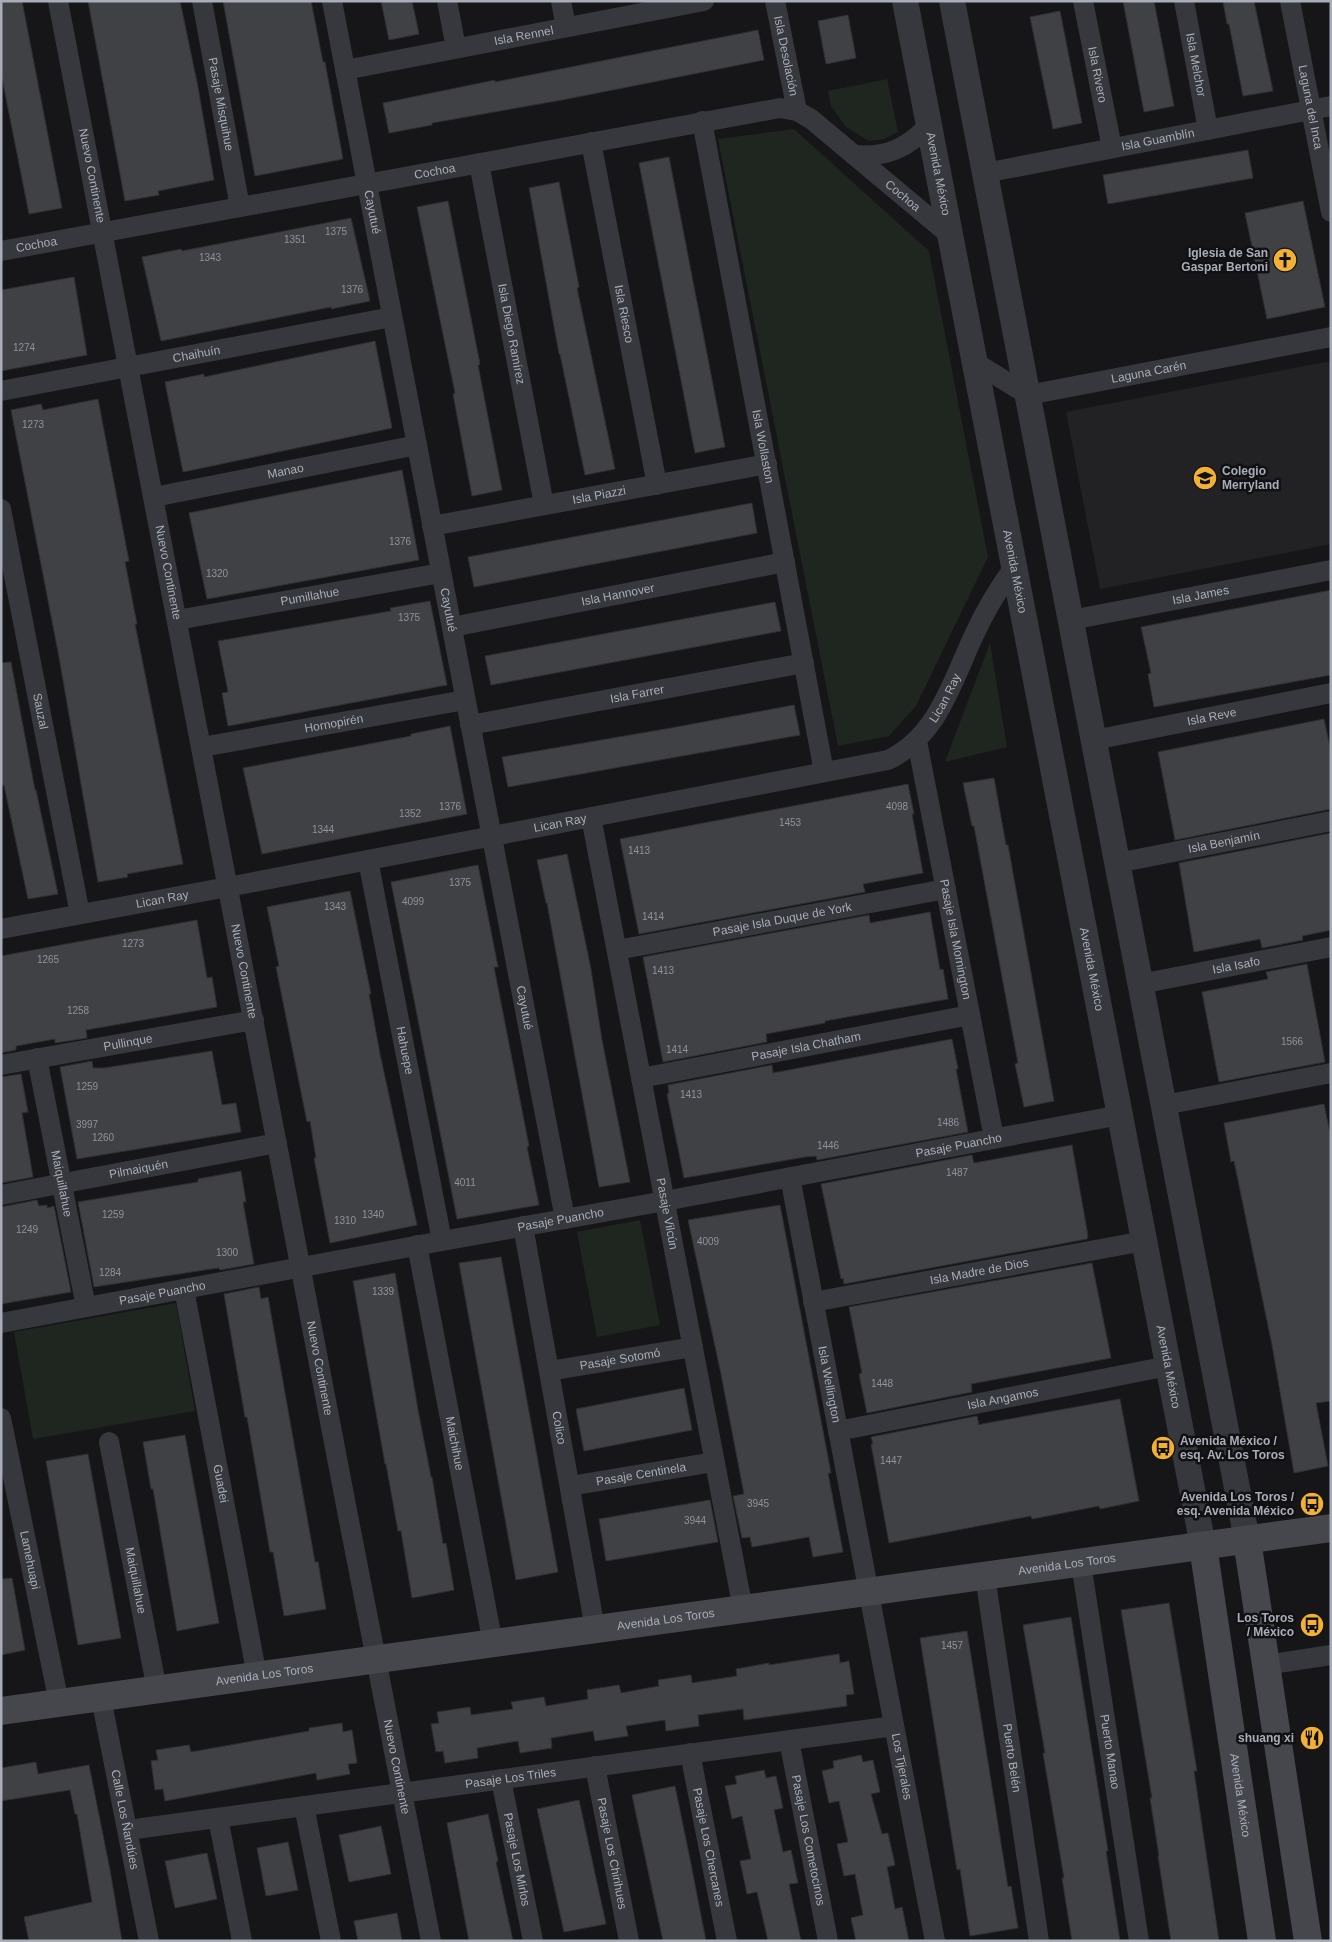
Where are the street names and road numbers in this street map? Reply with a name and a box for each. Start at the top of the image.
street label: Isla Desolación [771,15,801,97]
street label: Isla Rennel [493,23,555,48]
street label: Isla Melchor [1183,32,1209,98]
street label: Isla Rivero [1085,45,1110,104]
street label: Pasaje Misquihue [206,56,237,152]
street label: Laguna del Inca [1296,64,1326,151]
street label: Isla Guamblín [1120,126,1196,153]
street label: Nuevo Continente [76,127,108,225]
street label: Avenida México [923,131,953,217]
street label: Cochoa [413,161,457,182]
street label: Cochoa [882,177,923,215]
street label: Cayutué [361,189,384,236]
street label: Cochoa [15,234,58,255]
street label: Isla Diego Ramírez [495,282,528,385]
street label: Isla Riesco [612,284,637,344]
street label: Chaihuín [172,343,221,365]
street label: Laguna Carén [1110,358,1187,386]
street label: Isla Wollaston [749,408,777,484]
street label: Manao [266,461,305,481]
street label: Isla Piazzi [571,483,627,507]
street label: Nuevo Continente [153,524,184,621]
street label: Avenida México [1000,529,1030,615]
street label: Isla Hannover [580,581,656,609]
street label: Isla James [1171,583,1230,607]
street label: Pumillahue [279,584,341,608]
street label: Cayutué [437,587,460,634]
street label: Lican Ray [926,671,963,725]
street label: Isla Farrer [609,682,665,706]
street label: Sauzal [30,692,51,731]
street label: Isla Reve [1186,705,1238,728]
street label: Hornopirén [303,711,364,736]
street label: Lican Ray [532,811,588,835]
street label: Isla Benjamín [1187,828,1261,856]
street label: Pasaje Isla Mornington [937,878,974,1001]
street label: Lican Ray [135,887,190,911]
street label: Pasaje Isla Duque de York [712,899,854,939]
street label: Nuevo Continente [228,923,260,1020]
street label: Avenida México [1077,926,1107,1012]
street label: Isla Isafo [1211,954,1261,977]
street label: Cayutué [514,984,536,1031]
street label: Hahuepe [393,1025,417,1076]
street label: Pasaje Isla Chatham [750,1029,862,1064]
street label: Pullinque [102,1031,154,1054]
street label: Pasaje Puancho [914,1130,1003,1160]
street label: Maiquillahue [48,1149,75,1218]
street label: Pilmaiquén [108,1157,169,1181]
street label: Pasaje Vilcún [653,1177,681,1251]
street label: Pasaje Puancho [516,1205,605,1234]
street label: Isla Madre de Dios [929,1255,1030,1287]
street label: Pasaje Puancho [118,1278,207,1308]
street label: Nuevo Continente [304,1320,336,1417]
street label: Avenida México [1154,1324,1183,1410]
street label: Isla Wellington [815,1345,843,1424]
street label: Pasaje Sotomó [579,1346,662,1373]
street label: Isla Angamos [966,1385,1040,1412]
street label: Colico [549,1410,569,1446]
street label: Maichihue [443,1415,467,1472]
street label: Pasaje Centinela [595,1460,687,1489]
street label: Guadei [210,1463,231,1504]
street label: Lamehuapi [17,1530,43,1591]
street label: Maiquillahue [123,1546,149,1615]
street label: Avenida Los Toros [1017,1551,1117,1578]
street label: Avenida Los Toros [616,1606,715,1633]
street label: Avenida Los Toros [215,1661,314,1688]
street label: Puerto Manao [1097,1713,1123,1790]
street label: Nuevo Continente [381,1718,413,1816]
street label: Puerto Belén [1000,1723,1024,1793]
street label: Los Tijerales [889,1732,915,1801]
street label: Avenida México [1227,1752,1253,1838]
street label: Pasaje Los Triles [464,1765,557,1791]
street label: Calle Los Ñandúes [108,1768,142,1871]
street label: Pasaje Los Cometocinos [789,1774,828,1907]
street label: Pasaje Los Chercanes [690,1787,727,1908]
street label: Pasaje Los Chirihues [594,1796,630,1910]
street label: Pasaje Los Mirlos [501,1812,533,1907]

